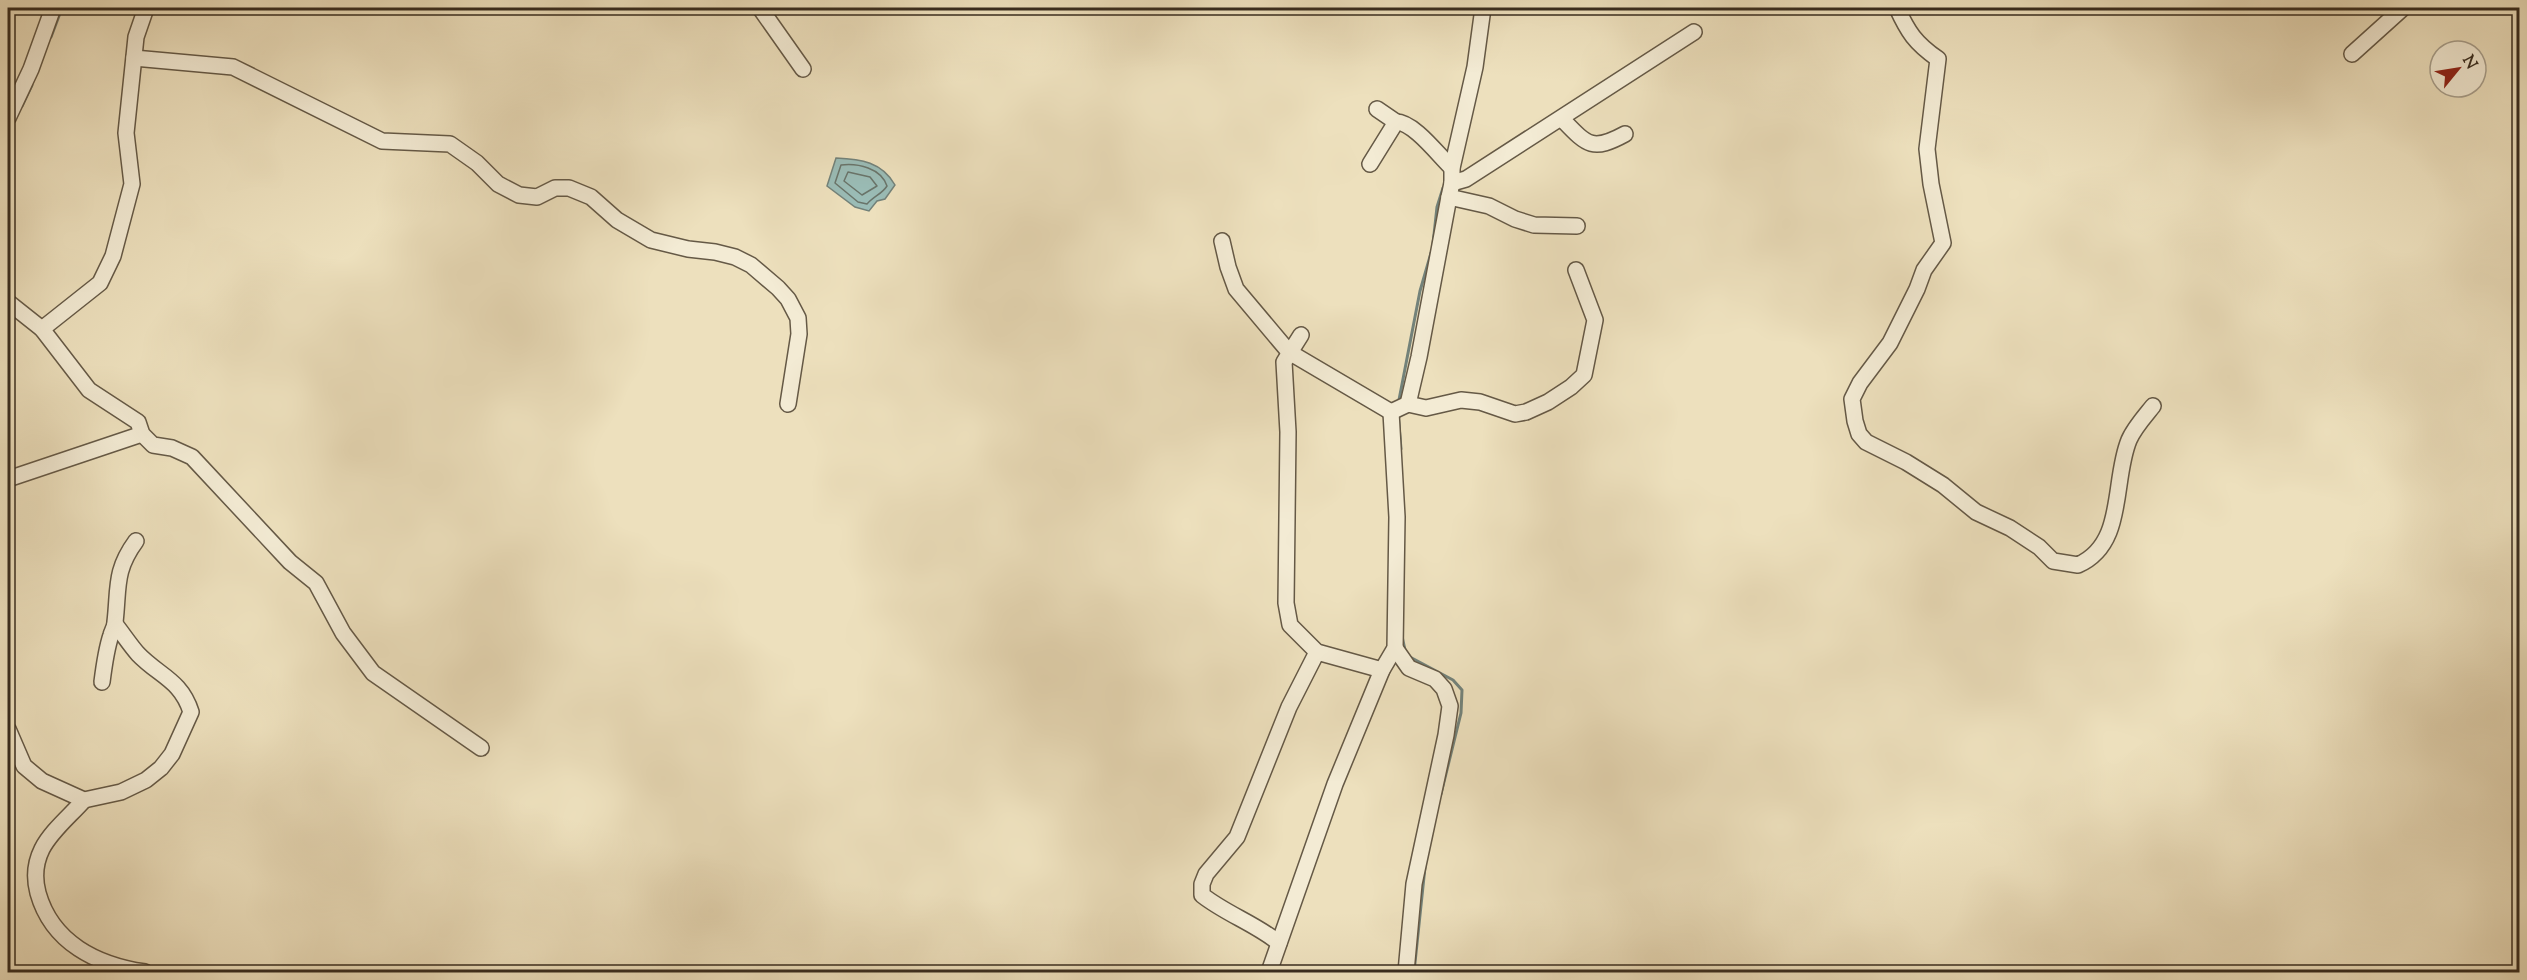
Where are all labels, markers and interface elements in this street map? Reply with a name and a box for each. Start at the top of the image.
north arrow [2428,39,2488,99]
text: N [2456,51,2482,74]

